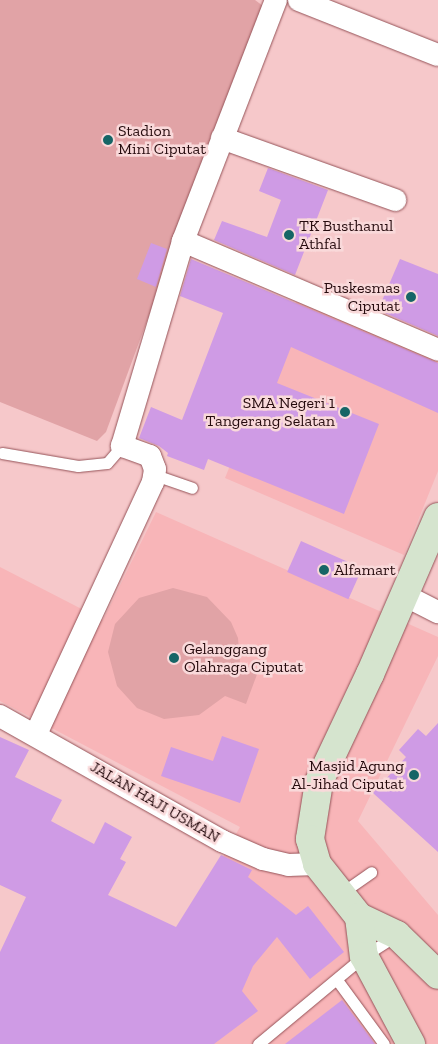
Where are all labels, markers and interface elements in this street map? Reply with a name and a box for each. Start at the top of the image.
place label: Stadion Mini Ciputat [118,121,206,159]
marker: Stadion Mini Ciputat [102,134,114,146]
place label: TK Busthanul Athfal [299,216,393,254]
marker: TK Busthanul Athfal [283,229,295,241]
place label: Puskesmas Ciputat [324,278,400,316]
marker: Puskesmas Ciputat [404,290,418,304]
place label: SMA Negeri 1 Tangerang Selatan [205,393,335,431]
marker: SMA Negeri 1 Tangerang Selatan [339,406,351,418]
place label: Alfamart [334,560,396,580]
marker: Alfamart [318,564,330,576]
place label: Gelanggang Olahraga Ciputat [184,639,303,677]
marker: Gelanggang Olahraga Ciputat [168,652,180,664]
place label: Masjid Agung Al-Jihad Ciputat [292,756,404,794]
street label: JALAN HAJI USMAN [87,757,223,847]
marker: Masjid Agung Al-Jihad Ciputat [408,769,420,781]

